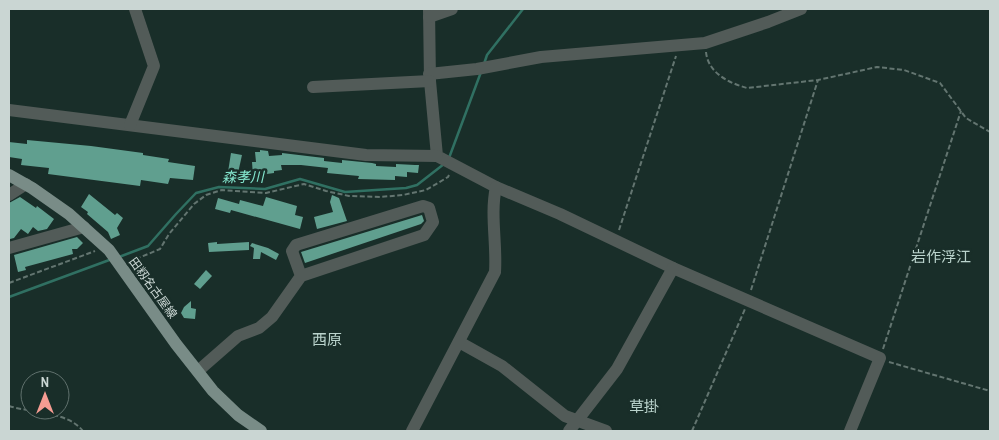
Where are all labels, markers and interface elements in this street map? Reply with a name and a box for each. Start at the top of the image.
water label: 森孝川 [222,168,266,186]
district label: 岩作浮江 [911,246,971,267]
street label: 田籾名古屋線 [125,254,181,322]
district label: 西原 [312,329,342,350]
north arrow [20,370,70,420]
text: N [41,373,49,391]
district label: 草掛 [629,396,659,417]

